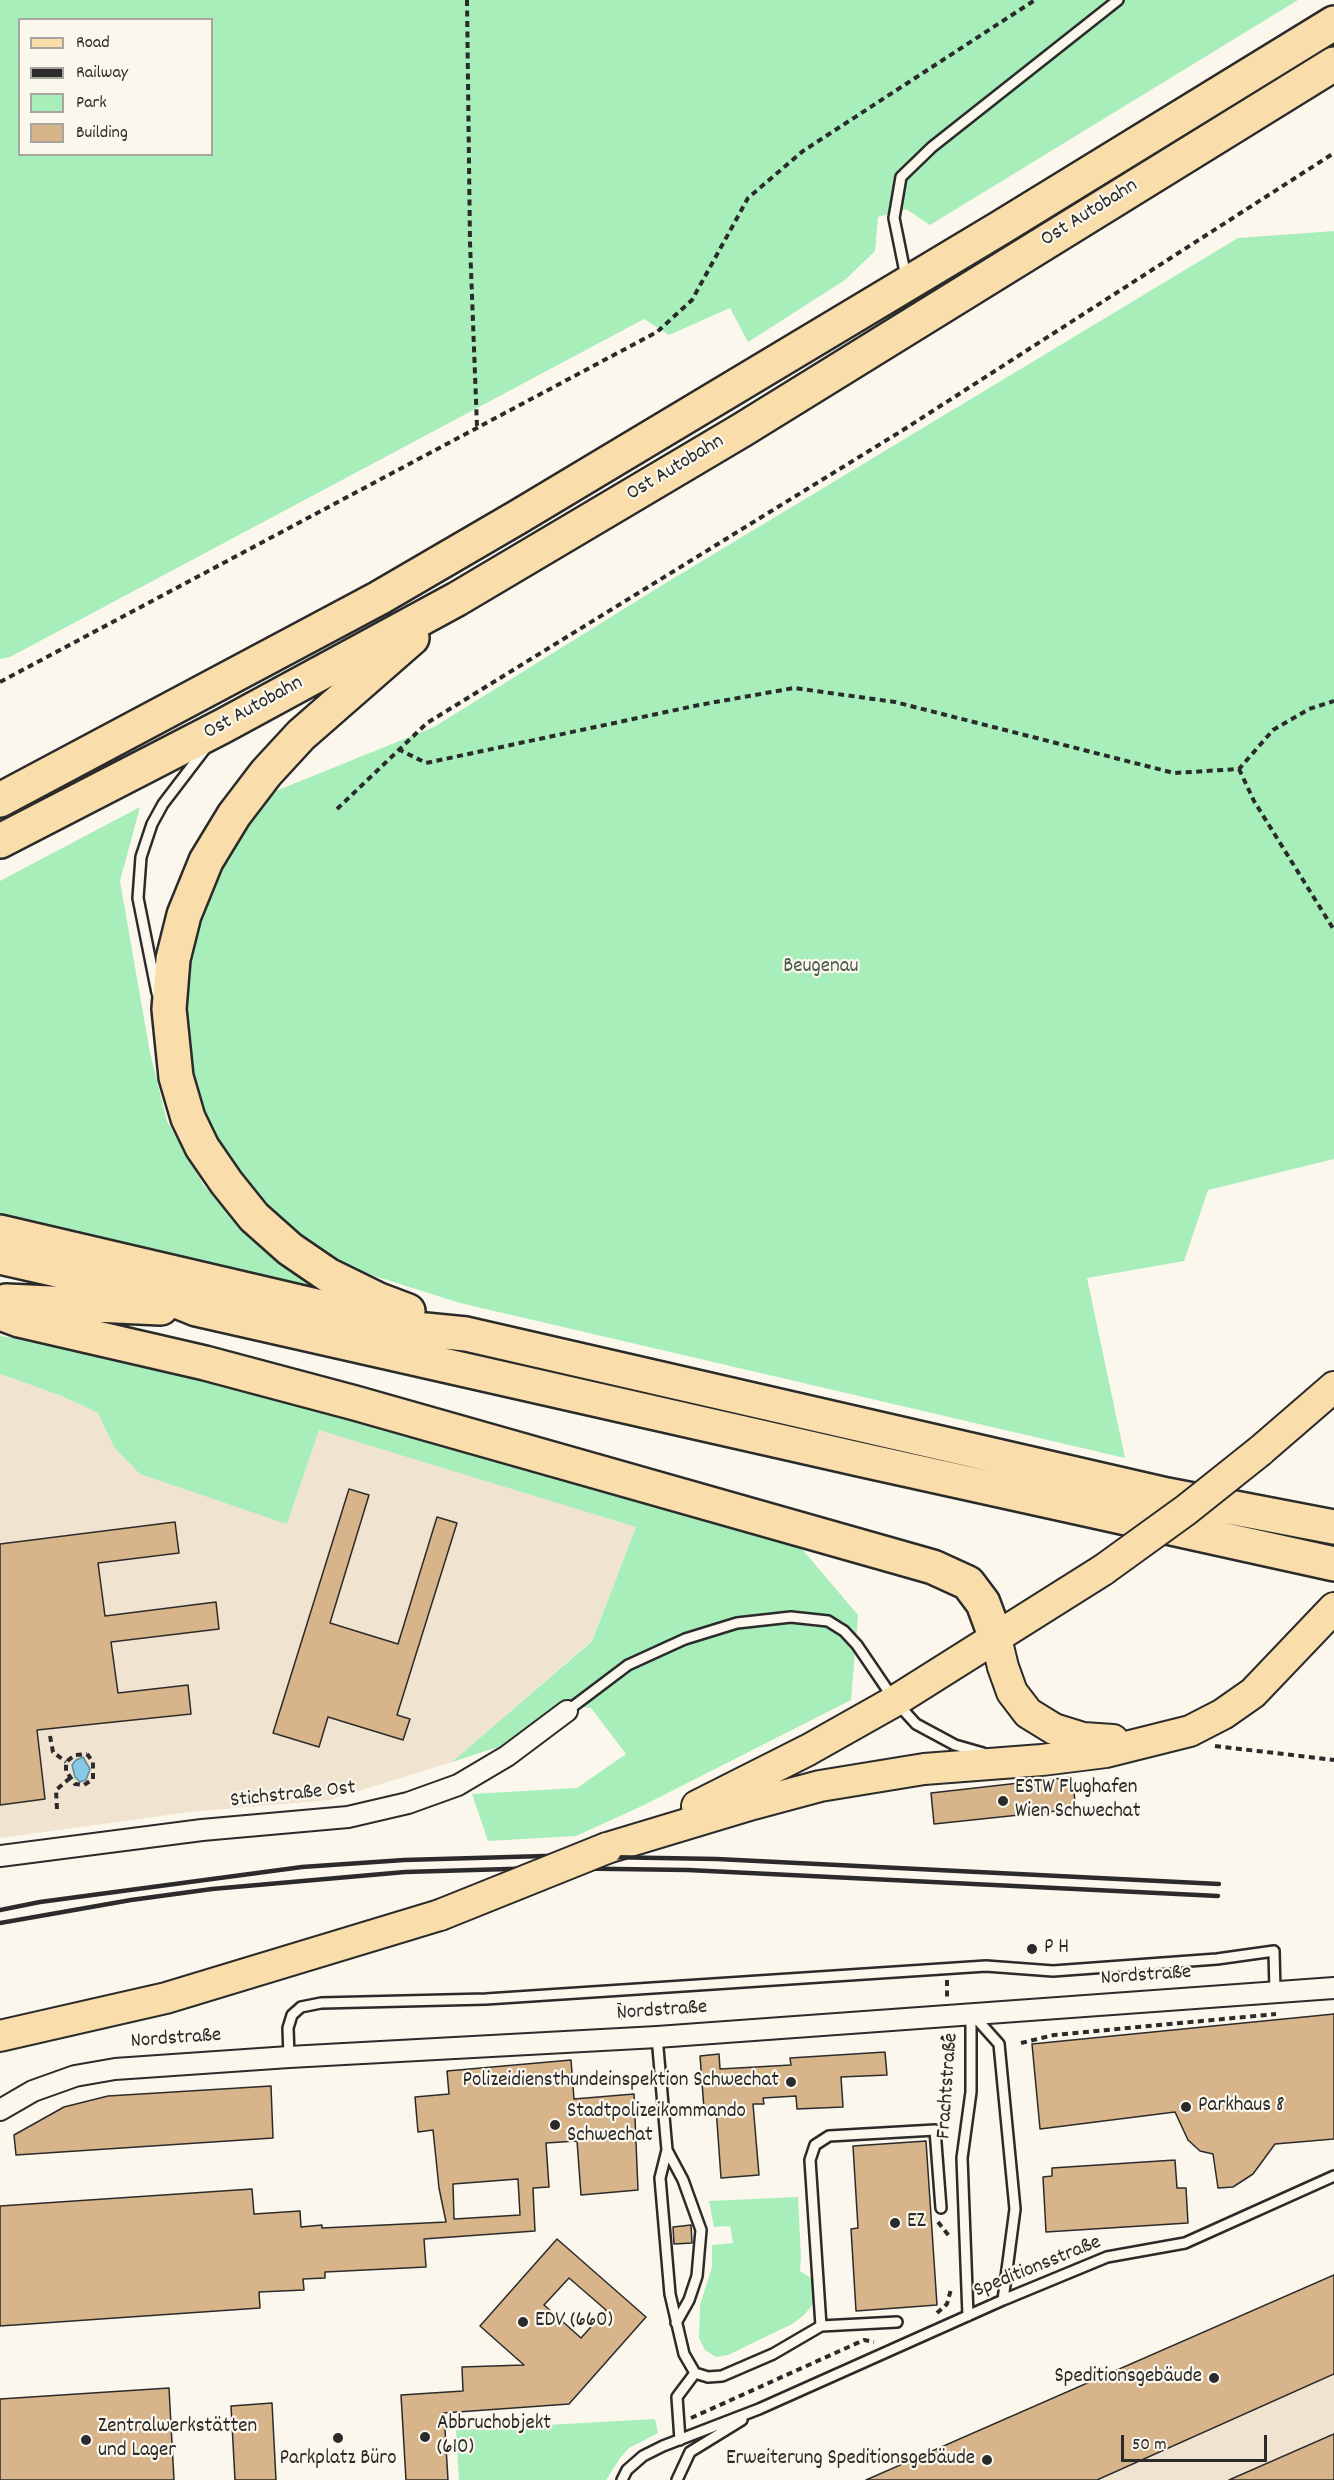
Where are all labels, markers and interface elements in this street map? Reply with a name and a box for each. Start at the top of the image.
legend [18,18,213,156]
text: Road [76,31,110,56]
text: Railway [76,61,128,86]
text: Park [76,91,107,116]
text: Building [76,121,128,146]
street label: Ost Autobahn [1037,174,1143,254]
street label: Ost Autobahn [623,430,729,508]
street label: Ost Autobahn [200,671,308,747]
park label: Beugenau [783,955,859,981]
place label: ESTW Flughafen Wien Schwechat [1015,1776,1140,1826]
street label: Stichstraße Ost [229,1777,357,1815]
marker: ESTW Flughafen Wien Schwechat [996,1794,1010,1808]
place label: P H [1044,1936,1069,1962]
marker: P H [1025,1942,1039,1956]
street label: Nordstraße [1100,1961,1192,1993]
street label: Nordstraße [616,1996,708,2028]
street label: Nordstraße [130,2024,222,2056]
street label: Frachtstraße [933,2032,965,2140]
place label: Polizeidiensthundeinspektion Schwechat [462,2069,779,2095]
marker: Polizeidiensthundeinspektion Schwechat [784,2075,798,2089]
place label: Parkhaus 8 [1198,2094,1284,2120]
place label: Stadtpolizeikommando Schwechat [567,2100,746,2150]
marker: Parkhaus 8 [1179,2100,1193,2114]
marker: Stadtpolizeikommando Schwechat [548,2118,562,2132]
place label: EZ [907,2210,926,2236]
marker: EZ [888,2216,902,2230]
street label: Speditionsstraße [971,2231,1105,2305]
place label: EDV (660) [535,2309,613,2335]
marker: EDV (660) [516,2315,530,2329]
place label: Speditionsgebäude [1054,2365,1202,2391]
marker: Speditionsgebäude [1207,2371,1221,2385]
place label: Abbruchobjekt (610) [437,2412,551,2462]
place label: Zentralwerkstätten und Lager [98,2415,257,2465]
scale bar [1124,2423,1270,2461]
marker: Abbruchobjekt (610) [418,2430,432,2444]
marker: Parkplatz Büro [331,2431,345,2445]
marker: Zentralwerkstätten und Lager [79,2433,93,2447]
text: 50 m [1132,2433,1167,2458]
place label: Parkplatz Büro [280,2447,396,2473]
place label: Erweiterung Speditionsgebäude [726,2447,975,2473]
marker: Erweiterung Speditionsgebäude [980,2453,994,2467]

